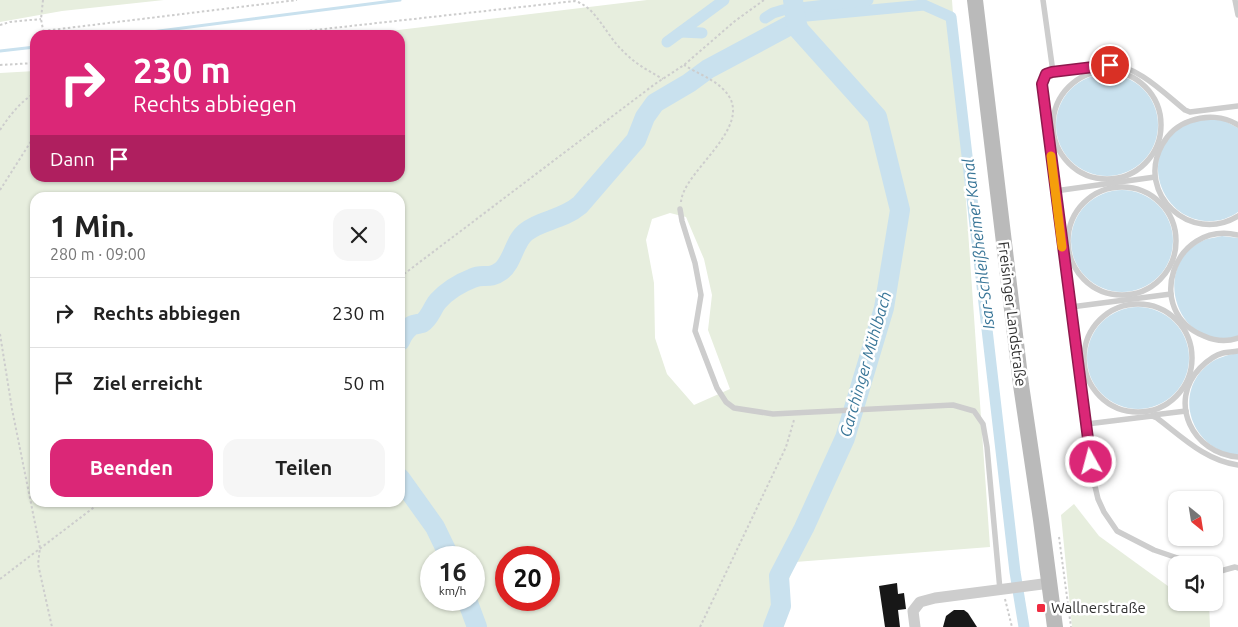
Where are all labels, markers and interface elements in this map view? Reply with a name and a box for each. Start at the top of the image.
pin [1089,44,1131,86]
icon: right [50,50,115,115]
text: 230 m [133,50,231,90]
icon: arrive [1096,51,1124,79]
text: Rechts abbiegen [133,91,297,116]
icon: arrive [105,145,133,173]
text: Dann [50,148,95,170]
water label: Isar-Schleißheimer Kanal [959,157,997,331]
text: 1 Min. [50,209,134,243]
button: close [333,209,385,261]
street label: Freisinger Landstraße [995,241,1030,387]
text: 280 m · 09:00 [50,245,146,263]
water label: Garchinger Mühlbach [836,289,894,439]
icon: right [50,299,78,327]
text: Rechts abbiegen [93,302,241,324]
text: 230 m [332,302,385,324]
icon: arrive [50,369,78,397]
text: Ziel erreicht [93,372,202,394]
text: 50 m [343,372,385,394]
position arrow [1064,435,1116,487]
button: Beenden [50,439,213,497]
button: Teilen [223,439,385,497]
north arrow [1168,491,1222,546]
map controls [1168,491,1223,611]
speed limit sign: 20 [495,546,560,611]
button: sound [1168,556,1223,611]
text: 16 [438,558,467,586]
text: km/h [439,584,466,597]
place label: Wallnerstraße [1051,599,1146,616]
marker: Wallnerstraße [1035,602,1047,614]

